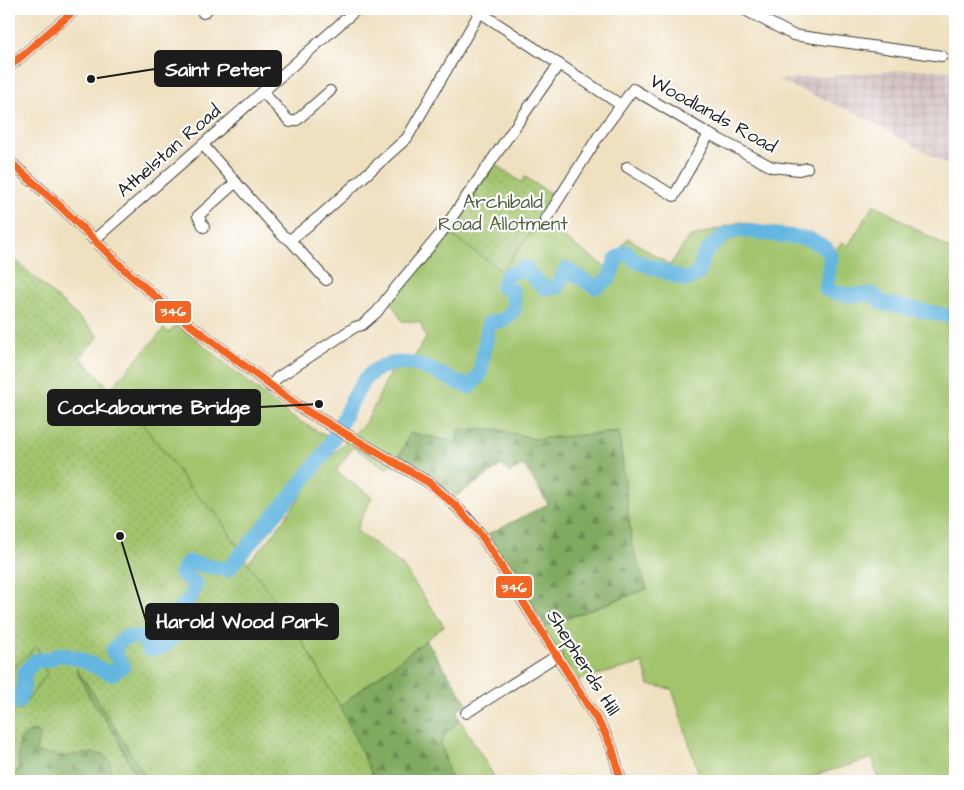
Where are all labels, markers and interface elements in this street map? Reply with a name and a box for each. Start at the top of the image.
callout: Saint Peter [155,51,281,86]
text: Saint Peter [164,56,272,84]
street label: Woodlands Road [645,68,782,160]
street label: Athelstan Road [111,98,227,204]
park label: Archibald Road Allotment [438,189,568,238]
line badge: 346 [154,300,192,324]
text: 346 [159,302,186,322]
callout: Cockabourne Bridge [48,390,260,425]
text: Cockabourne Bridge [58,394,251,423]
line badge: 346 [495,575,533,599]
text: 346 [500,578,527,598]
callout: Harold Wood Park [146,604,338,639]
street label: Shepherds Hill [540,605,626,721]
text: Harold Wood Park [156,608,329,636]

